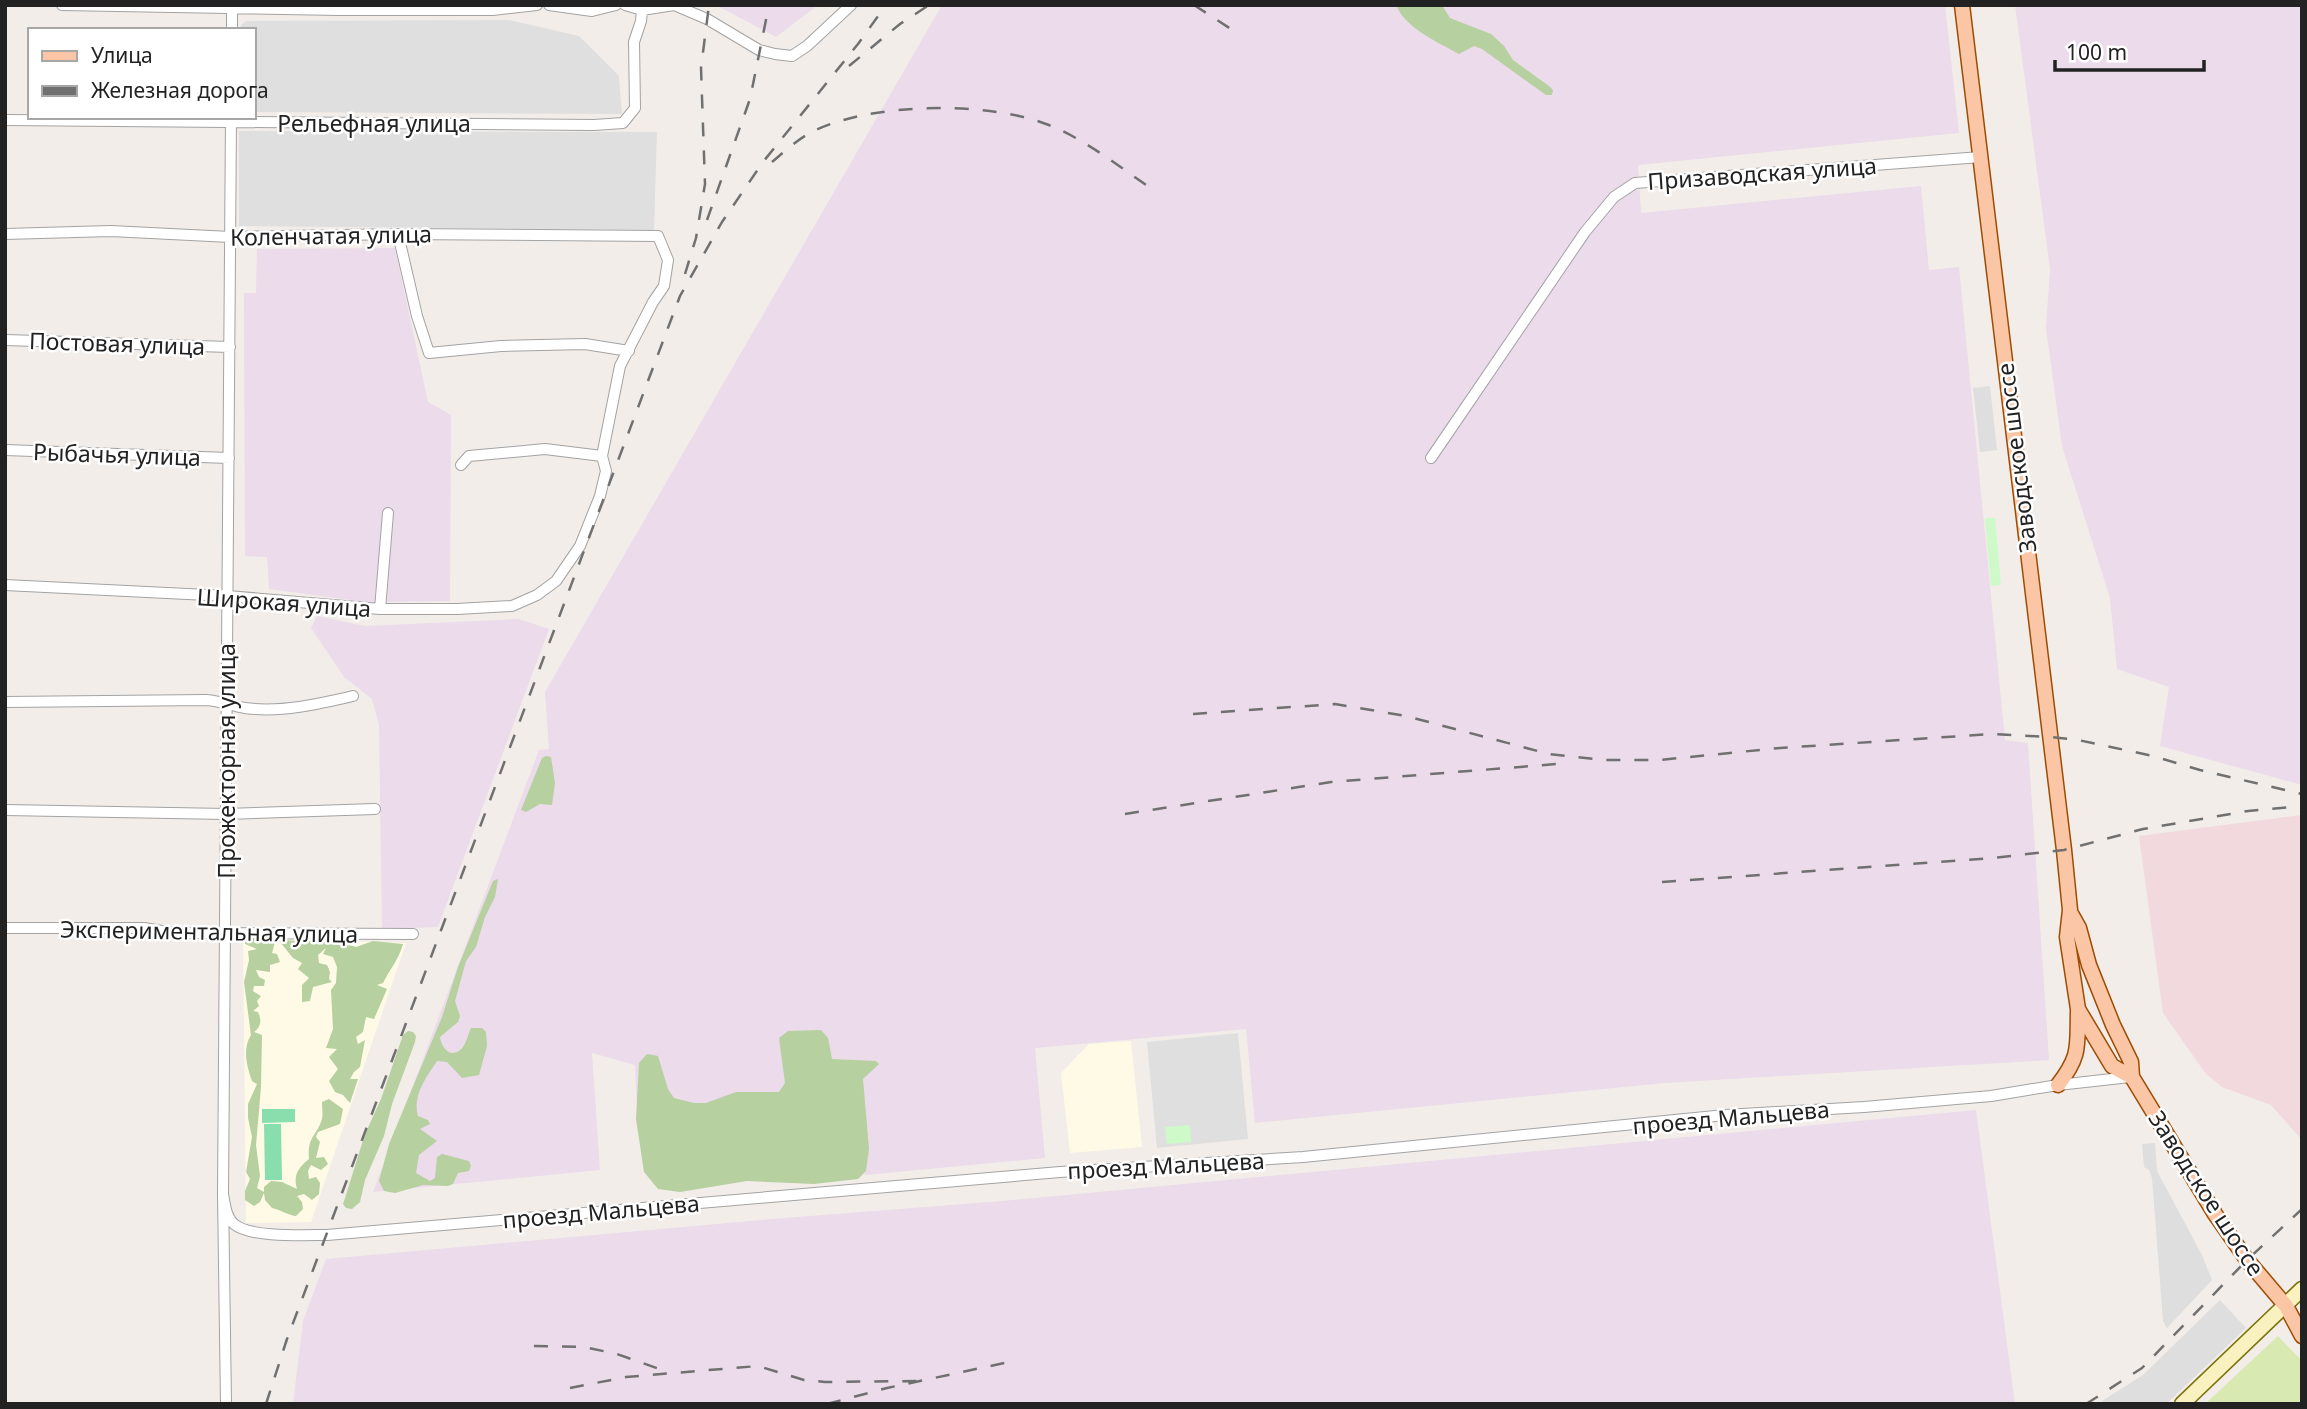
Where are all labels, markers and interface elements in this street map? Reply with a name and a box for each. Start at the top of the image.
legend [28,28,256,119]
scale bar [2055,28,2204,72]
text: 100 m [2066,38,2127,66]
text: Улица [91,41,153,69]
text: Железная дорога [91,76,269,104]
street label: Рельефная улица [277,107,471,139]
street label: Призаводская улица [1646,149,1878,197]
street label: Коленчатая улица [230,217,432,253]
street label: Постовая улица [28,324,206,362]
street label: Заводское шоссе [1988,361,2044,555]
street label: Рыбачья улица [33,435,201,473]
street label: Широкая улица [196,580,372,624]
street label: Прожекторная улица [210,643,242,879]
street label: Экспериментальная улица [60,912,358,950]
street label: проезд Мальцева [1631,1092,1831,1142]
street label: Заводское шоссе [2142,1104,2272,1282]
street label: проезд Мальцева [1066,1144,1266,1186]
street label: проезд Мальцева [501,1186,701,1236]

